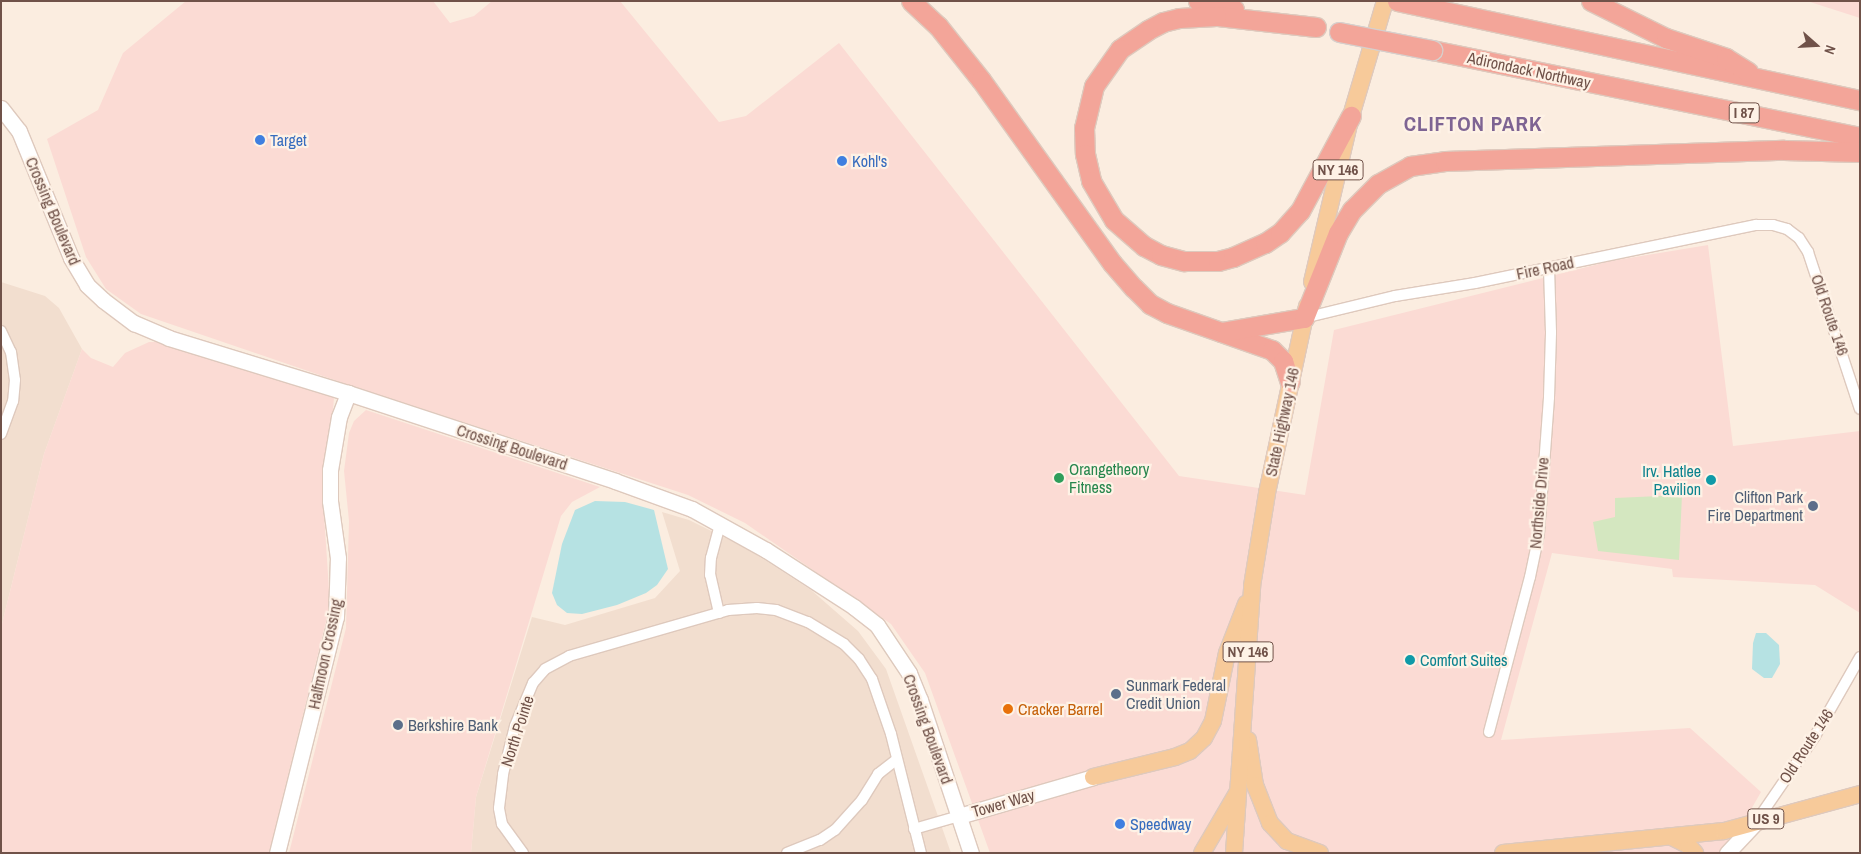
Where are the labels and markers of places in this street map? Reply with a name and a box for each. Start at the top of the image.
place label: Target [270,130,307,150]
marker: Target [254,134,266,146]
place label: Kohl's [852,151,887,171]
marker: Kohl's [836,155,848,167]
place label: Orangetheory Fitness [1069,459,1149,497]
place label: Irv. Hatlee Pavilion [1642,461,1701,499]
marker: Orangetheory Fitness [1053,472,1065,484]
marker: Irv. Hatlee Pavilion [1705,474,1717,486]
place label: Clifton Park Fire Department [1707,487,1803,525]
marker: Clifton Park Fire Department [1807,500,1819,512]
place label: Comfort Suites [1420,650,1508,670]
marker: Comfort Suites [1404,654,1416,666]
place label: Sunmark Federal Credit Union [1126,675,1226,713]
marker: Sunmark Federal Credit Union [1110,688,1122,700]
place label: Cracker Barrel [1018,699,1103,719]
marker: Cracker Barrel [1002,703,1014,715]
place label: Berkshire Bank [408,715,498,735]
marker: Berkshire Bank [392,719,404,731]
place label: Speedway [1130,814,1191,834]
marker: Speedway [1114,818,1126,830]

